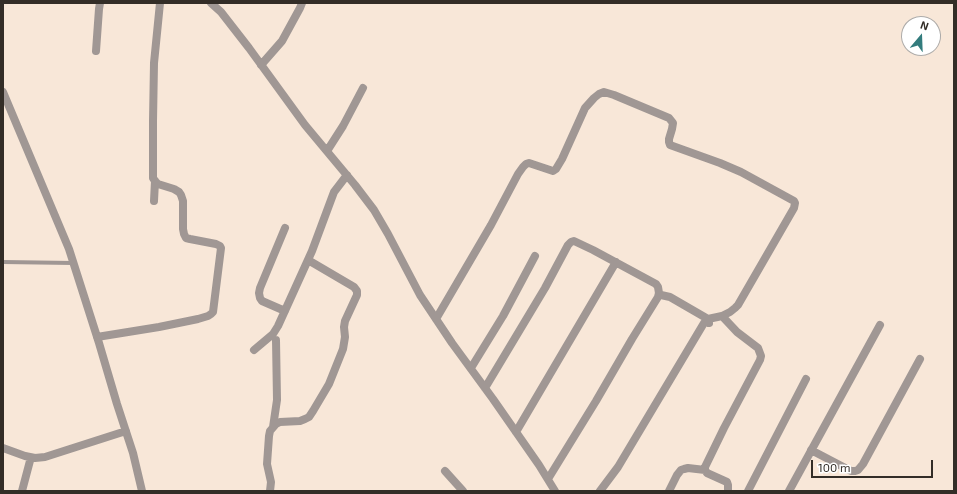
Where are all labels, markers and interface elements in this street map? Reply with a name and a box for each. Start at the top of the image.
north arrow [901,16,941,56]
text: N [919,18,931,33]
scale bar [813,452,935,478]
text: 100 m [818,460,850,474]

